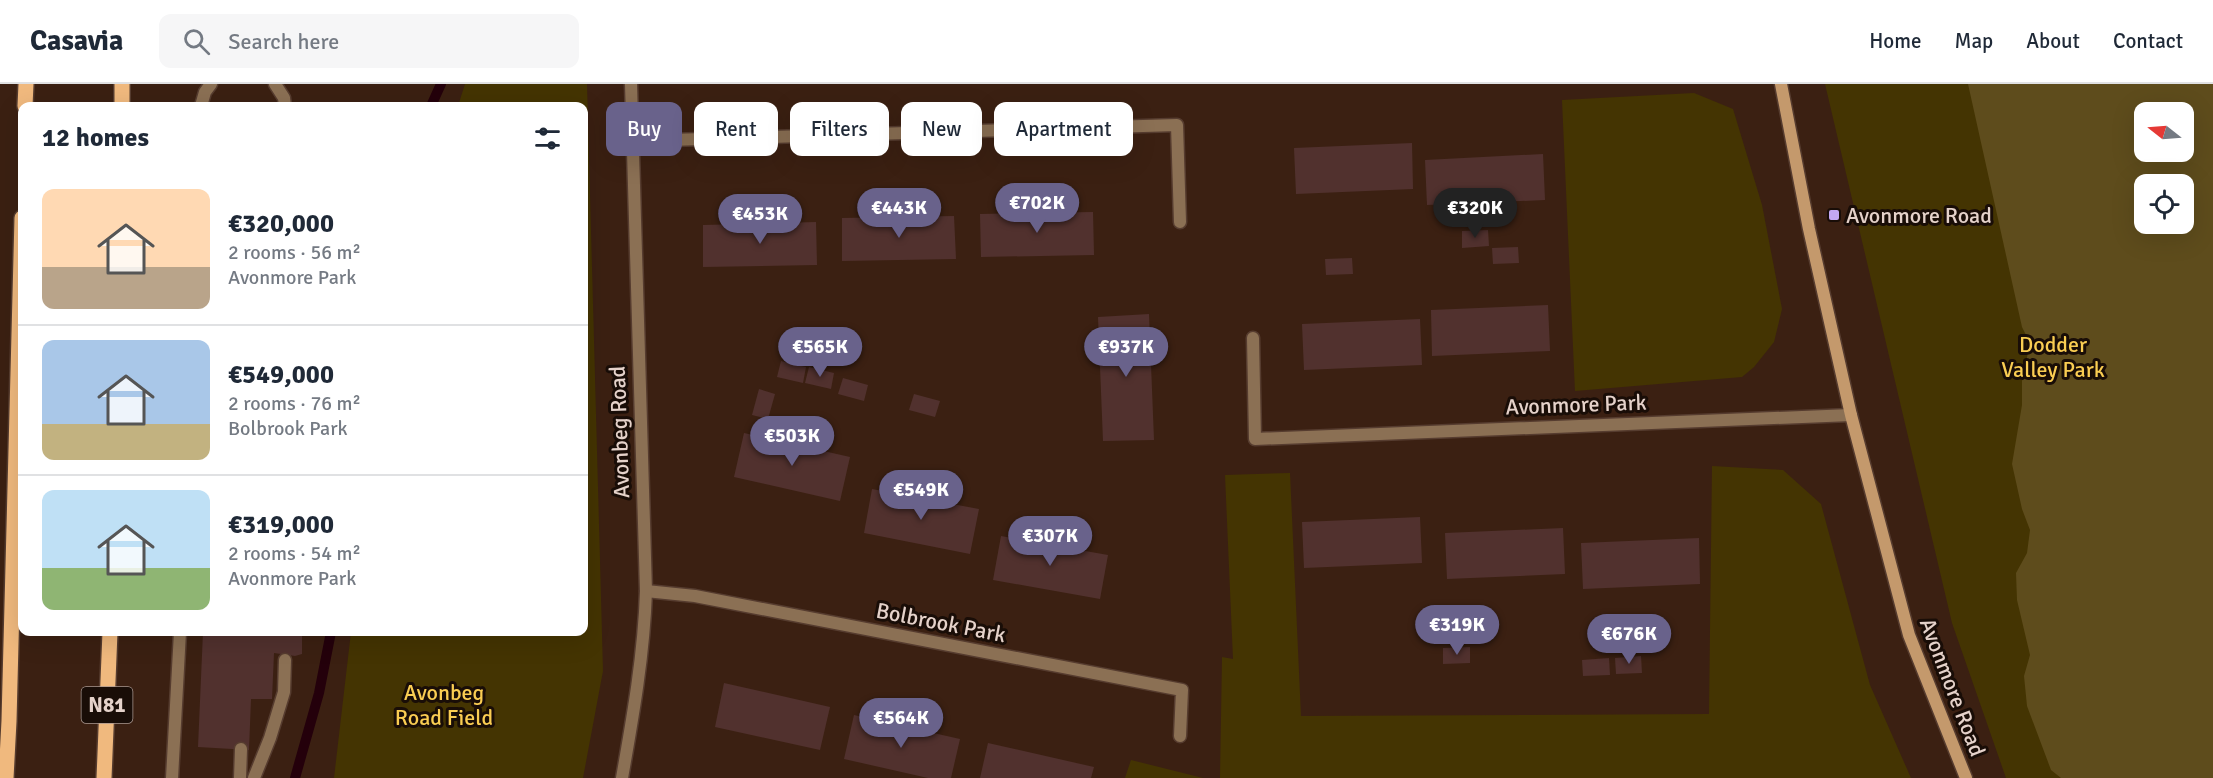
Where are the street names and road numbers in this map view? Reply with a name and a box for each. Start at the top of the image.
street label: Avonbeg Road [604,365,635,499]
street label: Avonmore Park [1505,389,1647,420]
street label: Bolbrook Park [874,597,1008,648]
street label: Avonmore Road [1914,614,1991,760]
road number: N81 [82,687,132,723]

